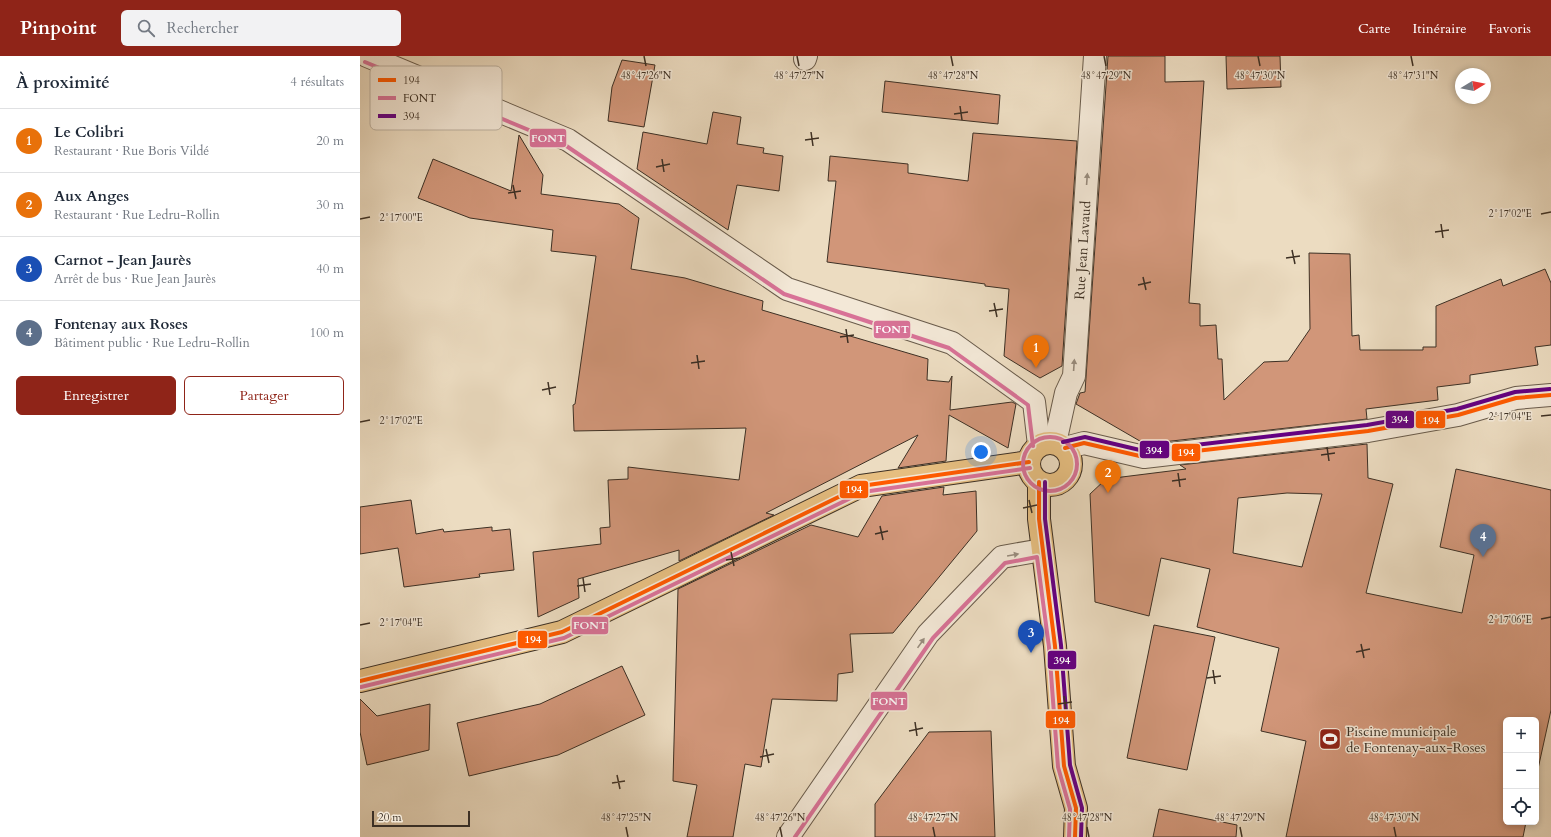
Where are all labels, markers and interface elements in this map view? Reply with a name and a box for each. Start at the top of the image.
search box [121,10,401,46]
text: Pinpoint [20,15,97,41]
icon: search [135,17,157,39]
text: Rechercher [167,18,238,38]
text: Carte [1358,19,1391,38]
text: Itinéraire [1413,19,1467,38]
text: Favoris [1489,19,1531,38]
legend [370,66,502,130]
north arrow [1455,68,1491,104]
text: 48°47'26"N [621,69,672,83]
text: 48°47'27"N [774,69,825,83]
text: 48°47'28"N [928,69,979,83]
text: 48°47'29"N [1081,69,1132,83]
text: 48°47'30"N [1235,69,1286,83]
text: 48°47'31"N [1388,69,1439,83]
text: À proximité [16,71,110,94]
text: 4 résultats [290,73,344,91]
text: 194 [403,73,420,88]
text: FONT [403,91,436,106]
text: 394 [403,109,420,124]
text: Le Colibri [54,122,124,142]
line badge: FONT [529,128,567,148]
text: FONT [531,131,565,146]
text: 1 [26,132,32,150]
text: 20 m [316,132,344,150]
text: Restaurant · Rue Boris Vildé [54,142,209,160]
one-way arrow [1083,173,1090,185]
text: Aux Anges [54,186,129,206]
text: 2 [26,196,32,214]
text: 30 m [316,196,344,214]
street label: Rue Jean Lavaud [1070,200,1096,300]
text: Restaurant · Rue Ledru-Rollin [54,206,220,224]
text: 2°17'02"E [1488,207,1532,221]
text: 2°17'00"E [379,211,423,225]
text: Carnot - Jean Jaurès [54,250,191,270]
text: 3 [26,260,32,278]
text: 40 m [316,260,344,278]
text: Arrêt de bus · Rue Jean Jaurès [54,270,216,288]
text: Fontenay aux Roses [54,314,188,334]
line badge: FONT [873,320,911,339]
text: FONT [875,322,909,337]
text: 4 [26,324,32,342]
text: 100 m [310,324,344,342]
text: Bâtiment public · Rue Ledru-Rollin [54,334,250,352]
pin: 1 [1023,335,1049,368]
one-way arrow [1071,359,1078,371]
button: Enregistrer [16,376,176,415]
button: Partager [184,376,344,415]
line badge: 394 [1385,410,1415,429]
line badge: 194 [1415,410,1446,429]
text: 2°17'04"E [1488,410,1532,424]
text: 394 [1392,412,1409,427]
text: 194 [1423,413,1440,428]
text: 2°17'02"E [379,414,423,428]
line badge: 394 [1139,440,1170,459]
your location [971,442,991,462]
text: 394 [1146,443,1163,458]
line badge: 194 [1171,443,1201,462]
text: 194 [1178,445,1195,460]
pin: 2 [1095,460,1121,493]
line badge: 194 [839,480,869,499]
text: 194 [846,482,863,497]
pin: 4 [1470,524,1496,557]
one-way arrow [1007,551,1019,557]
text: 2°17'06"E [1488,613,1532,627]
text: 2°17'04"E [379,616,423,630]
line badge: FONT [571,616,609,635]
text: FONT [573,618,607,633]
pin: 3 [1018,620,1044,653]
line badge: 194 [517,630,548,649]
text: 194 [525,632,542,647]
one-way arrow [917,638,925,649]
line badge: 394 [1047,650,1077,670]
text: 394 [1054,653,1071,668]
line badge: FONT [870,691,908,711]
text: FONT [872,694,906,709]
line badge: 194 [1045,710,1076,729]
text: 194 [1053,713,1070,728]
map controls [1503,717,1539,825]
button: + [1503,717,1539,753]
place label: Piscine municipale de Fontenay-aux-Roses [1346,722,1486,757]
sports icon: Piscine municipale de Fontenay-aux-Roses [1317,726,1343,752]
button: − [1503,753,1539,789]
button: locate [1503,789,1539,825]
scale bar [372,809,470,828]
text: 20 m [378,810,402,825]
text: 48°47'25"N [601,811,652,825]
text: 48°47'26"N [755,811,806,825]
text: 48°47'27"N [908,811,959,825]
text: 48°47'28"N [1062,811,1113,825]
text: 48°47'29"N [1215,811,1266,825]
text: 48°47'30"N [1369,811,1420,825]

